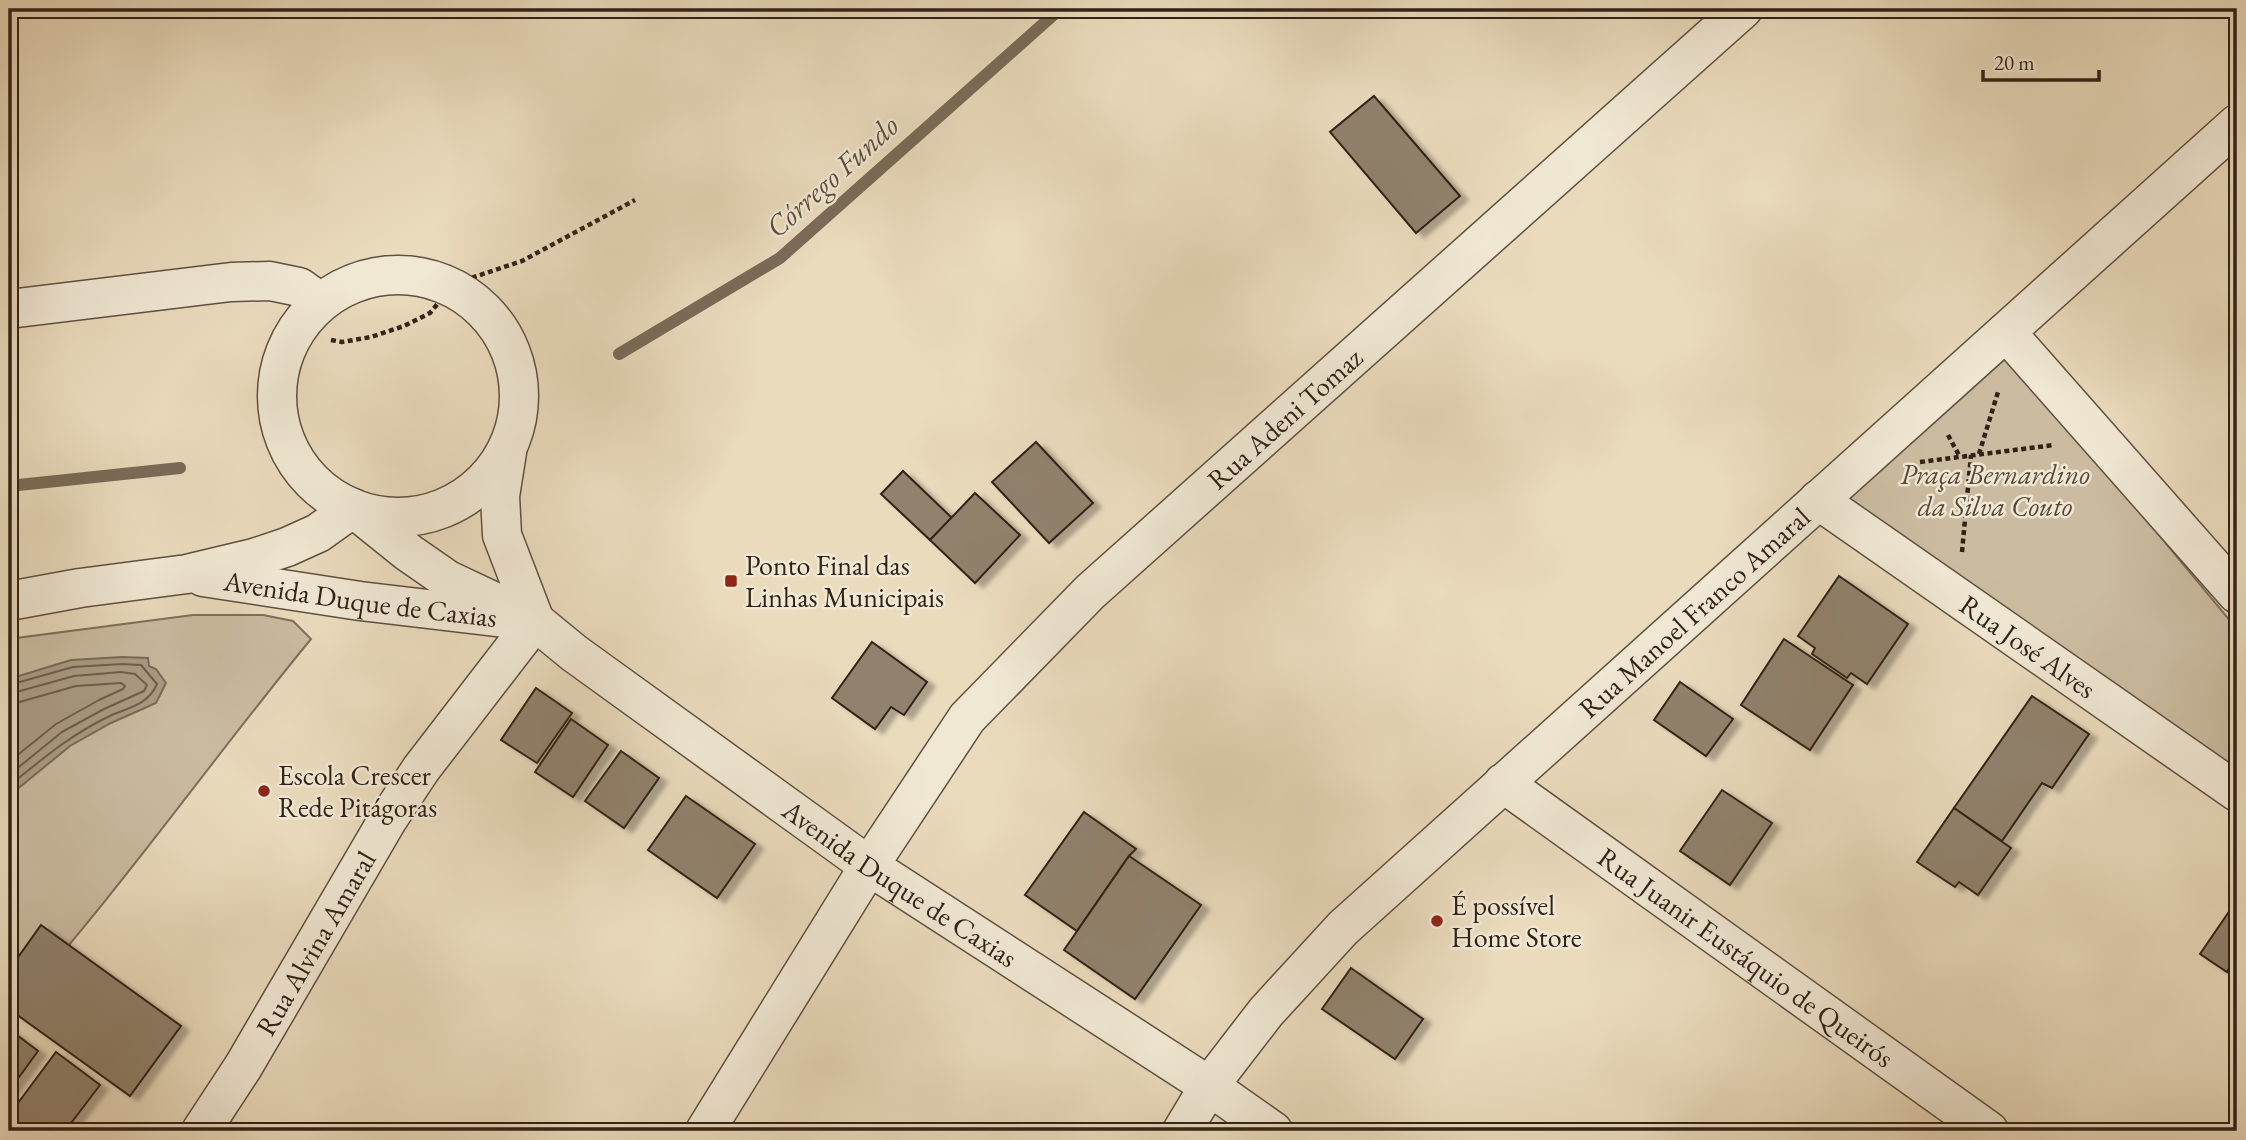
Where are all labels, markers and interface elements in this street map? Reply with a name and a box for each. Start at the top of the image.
scale bar [1983,38,2099,82]
text: 20 m [1994,49,2035,76]
water label: Córrego Fundo [757,106,907,246]
street label: Rua Adeni Tomaz [1199,339,1370,497]
park label: Praça Bernardino da Silva Couto [1900,456,2090,524]
street label: Rua Manoel Franco Amaral [1571,499,1817,726]
place label: Ponto Final das Linhas Municipais [745,547,944,615]
street label: Avenida Duque de Caxias [220,562,499,635]
marker: Ponto Final das Linhas Municipais [723,573,739,589]
street label: Rua José Alves [1953,586,2103,706]
place label: Escola Crescer Rede Pitágoras [278,757,437,825]
marker: Escola Crescer Rede Pitágoras [256,783,272,799]
street label: Avenida Duque de Caxias [775,791,1024,975]
street label: Rua Juanir Eustáquio de Queirós [1591,839,1901,1075]
street label: Rua Alvina Amaral [247,844,384,1042]
place label: É possível Home Store [1451,887,1582,955]
marker: É possível Home Store [1429,913,1445,929]

